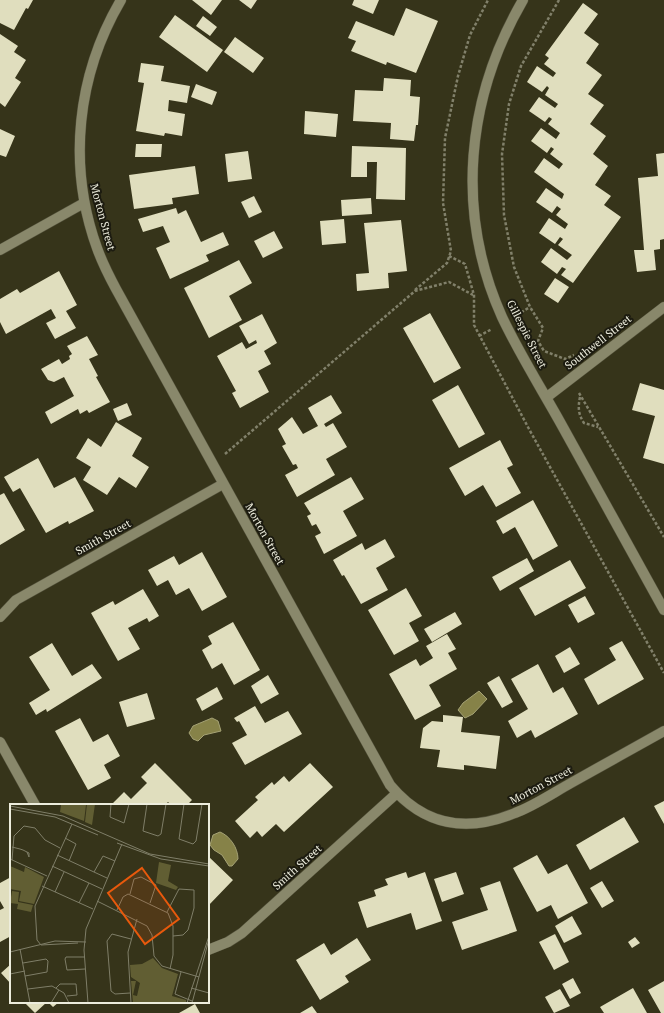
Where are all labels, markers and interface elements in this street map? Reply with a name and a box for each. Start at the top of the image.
street label: Morton Street [87,182,119,252]
street label: Gillespie Street [504,297,550,371]
street label: Southwell Street [562,312,634,372]
street label: Morton Street [242,501,288,567]
street label: Smith Street [73,516,133,558]
street label: Morton Street [507,763,575,807]
inset map [10,804,209,1003]
street label: Smith Street [270,841,324,893]

